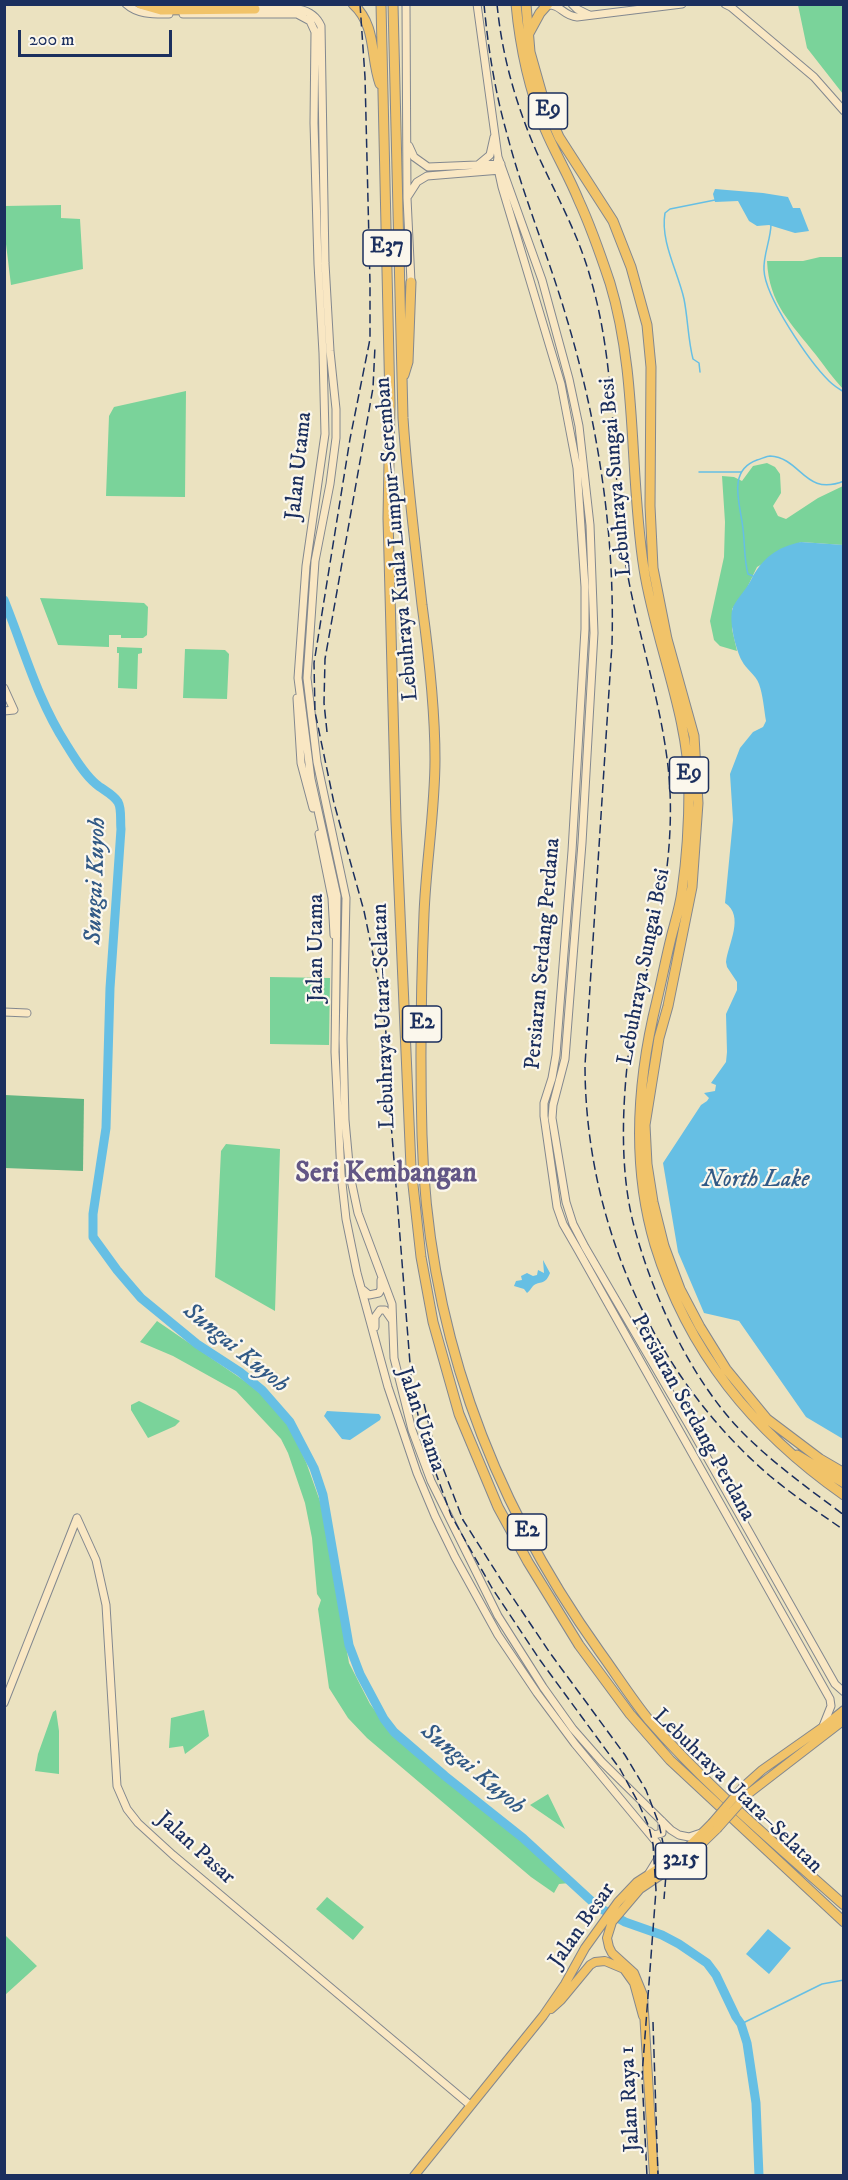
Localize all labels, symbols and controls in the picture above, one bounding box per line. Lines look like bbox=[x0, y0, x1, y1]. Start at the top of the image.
scale bar bbox=[21, 18, 176, 56]
text: 200 m bbox=[29, 29, 75, 51]
road number: E9 bbox=[528, 93, 568, 129]
road number: E37 bbox=[363, 230, 411, 266]
street label: Lebuhraya Kuala Lumpur–Seremban bbox=[371, 376, 425, 702]
street label: Lebuhraya Sungai Besi bbox=[595, 376, 639, 578]
street label: Jalan Utama bbox=[281, 411, 319, 521]
road number: E9 bbox=[670, 757, 708, 793]
water label: Sungai Kuyoh bbox=[80, 817, 114, 945]
street label: Persiaran Serdang Perdana bbox=[521, 837, 567, 1071]
street label: Lebuhraya Sungai Besi bbox=[613, 867, 677, 1067]
street label: Jalan Utama bbox=[304, 894, 330, 1002]
street label: Lebuhraya Utara–Selatan bbox=[368, 903, 402, 1129]
road number: E2 bbox=[402, 1006, 442, 1042]
district label: Seri Kembangan bbox=[295, 1158, 477, 1192]
water label: North Lake bbox=[703, 1167, 809, 1195]
water label: Sungai Kuyoh bbox=[176, 1298, 294, 1400]
street label: Persiaran Serdang Perdana bbox=[624, 1310, 760, 1526]
street label: Jalan Utama bbox=[390, 1364, 450, 1476]
road number: E2 bbox=[508, 1514, 546, 1550]
street label: Lebuhraya Utara–Selatan bbox=[647, 1704, 827, 1880]
water label: Sungai Kuyoh bbox=[414, 1718, 530, 1822]
street label: Jalan Pasar bbox=[150, 1807, 240, 1891]
road number: 3215 bbox=[656, 1843, 706, 1879]
street label: Jalan Besar bbox=[544, 1878, 622, 1974]
street label: Jalan Raya 1 bbox=[615, 2045, 647, 2153]

